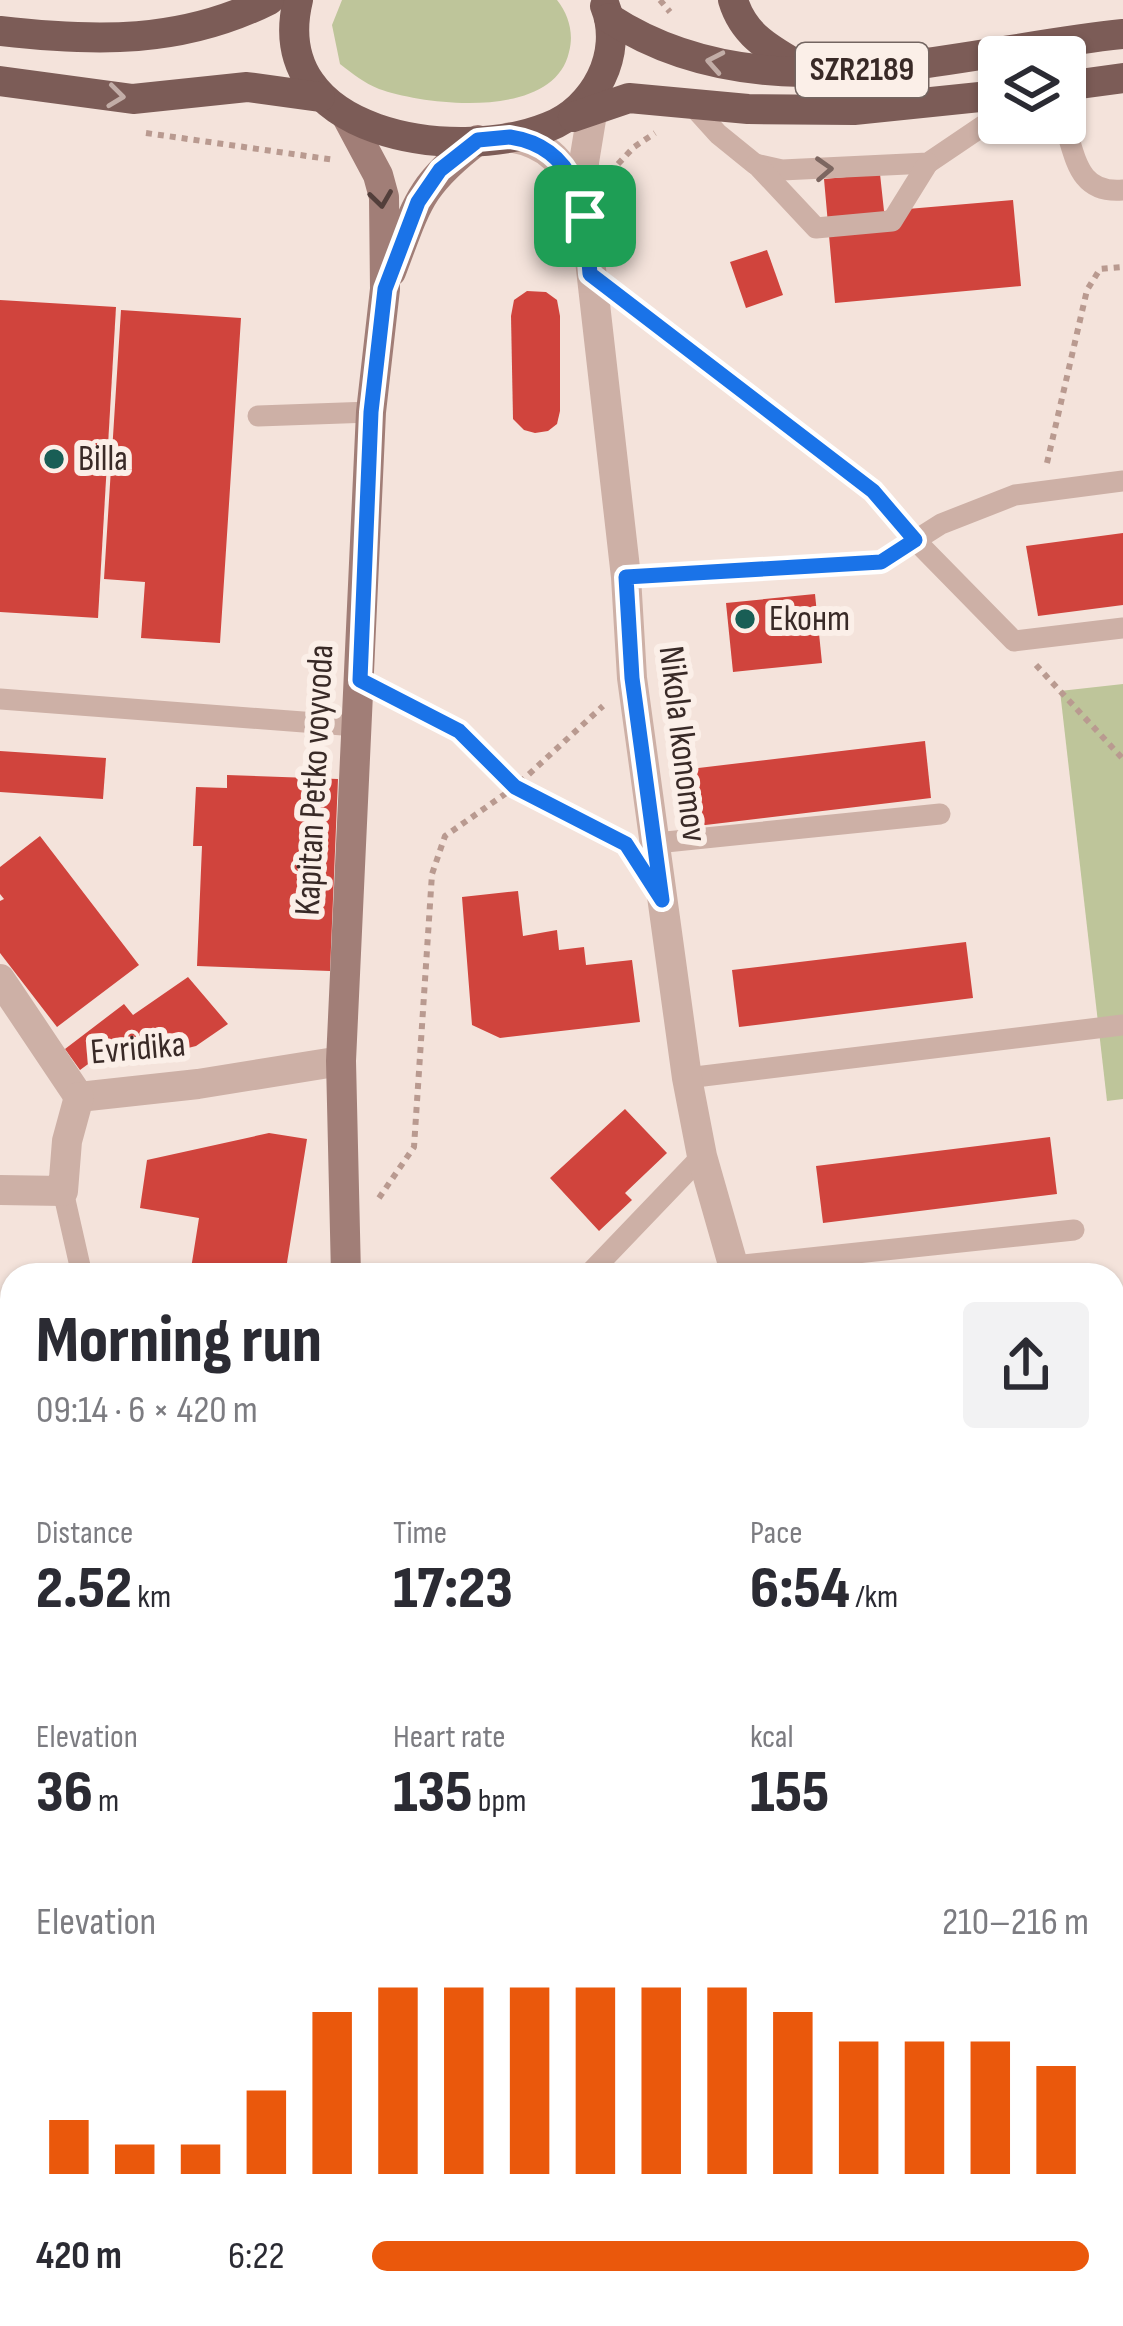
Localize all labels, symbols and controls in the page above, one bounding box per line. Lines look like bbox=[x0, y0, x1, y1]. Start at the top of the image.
map controls bbox=[978, 36, 1086, 144]
button: layers bbox=[978, 36, 1086, 144]
road number: SZR2189 bbox=[796, 43, 928, 97]
one-way arrow bbox=[706, 50, 726, 76]
one-way arrow bbox=[106, 83, 126, 109]
one-way arrow bbox=[816, 156, 834, 182]
pin bbox=[534, 165, 636, 267]
icon: arrive bbox=[552, 183, 618, 249]
one-way arrow bbox=[368, 189, 394, 208]
place label: Billa bbox=[78, 438, 128, 481]
marker: Billa bbox=[41, 446, 67, 472]
place label: Еконт bbox=[769, 598, 850, 641]
marker: Еконт bbox=[732, 606, 758, 632]
street label: Kapitan Petko voyvoda bbox=[286, 643, 344, 917]
street label: Nikola Ikonomov bbox=[649, 644, 715, 844]
street label: Evridika bbox=[89, 1023, 187, 1075]
text: Morning run bbox=[36, 1302, 322, 1381]
button: share bbox=[963, 1302, 1089, 1428]
text: 09:14 · 6 × 420 m bbox=[36, 1387, 258, 1434]
text: Distance bbox=[36, 1513, 133, 1553]
text: Time bbox=[393, 1513, 447, 1553]
text: Pace bbox=[750, 1513, 803, 1553]
text: 2.52 bbox=[36, 1553, 132, 1625]
text: 17:23 bbox=[393, 1553, 513, 1625]
text: 6:54 bbox=[750, 1553, 850, 1625]
text: km bbox=[132, 1577, 171, 1617]
text: /km bbox=[850, 1577, 898, 1617]
text: Elevation bbox=[36, 1717, 138, 1757]
text: Heart rate bbox=[393, 1717, 506, 1757]
text: kcal bbox=[750, 1717, 794, 1757]
text: 36 bbox=[36, 1757, 93, 1829]
text: 135 bbox=[393, 1757, 473, 1829]
text: 155 bbox=[750, 1757, 829, 1829]
text: m bbox=[93, 1781, 119, 1821]
text: bpm bbox=[473, 1781, 526, 1821]
text: Elevation bbox=[36, 1899, 156, 1946]
text: 210–216 m bbox=[942, 1899, 1089, 1946]
text: 420 m bbox=[36, 2233, 122, 2280]
text: 6:22 bbox=[228, 2233, 285, 2280]

